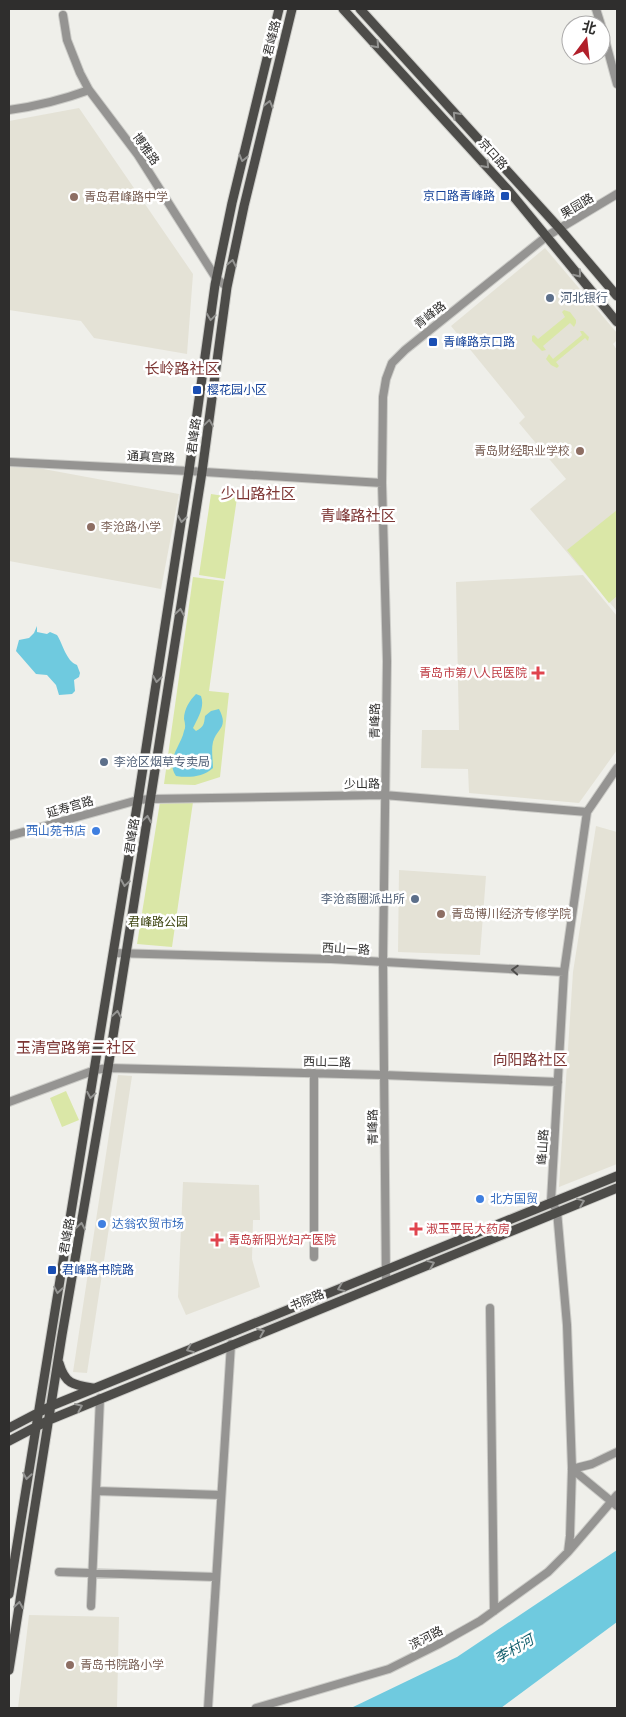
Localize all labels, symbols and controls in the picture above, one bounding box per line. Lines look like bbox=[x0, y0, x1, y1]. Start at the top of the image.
north arrow bbox=[561, 15, 611, 65]
street label: 君峰路 bbox=[261, 19, 285, 58]
text: 北 bbox=[580, 19, 598, 39]
one-way arrow bbox=[370, 39, 379, 48]
one-way arrow bbox=[263, 100, 274, 109]
one-way arrow bbox=[453, 112, 462, 121]
street label: 博雅路 bbox=[128, 130, 162, 169]
street label: 京口路 bbox=[474, 136, 510, 173]
one-way arrow bbox=[238, 154, 249, 163]
one-way arrow bbox=[480, 159, 489, 168]
place label: 京口路青峰路 bbox=[423, 189, 495, 205]
place label: 青岛君峰路中学 bbox=[84, 190, 168, 206]
marker: 京口路青峰路 bbox=[499, 190, 511, 202]
marker: 青岛君峰路中学 bbox=[68, 191, 80, 203]
street label: 果园路 bbox=[558, 191, 597, 223]
one-way arrow bbox=[226, 258, 237, 267]
one-way arrow bbox=[573, 268, 581, 277]
place label: 河北银行 bbox=[560, 291, 608, 307]
marker: 河北银行 bbox=[544, 292, 556, 304]
street label: 青峰路 bbox=[412, 298, 450, 333]
one-way arrow bbox=[206, 313, 216, 322]
place label: 青峰路京口路 bbox=[443, 335, 515, 351]
marker: 青峰路京口路 bbox=[427, 336, 439, 348]
district label: 长岭路社区 bbox=[144, 360, 220, 380]
place label: 樱花园小区 bbox=[207, 383, 267, 399]
marker: 樱花园小区 bbox=[191, 384, 203, 396]
street label: 君峰路 bbox=[185, 417, 205, 455]
one-way arrow bbox=[203, 419, 213, 428]
place label: 青岛财经职业学校 bbox=[474, 444, 570, 460]
marker: 青岛财经职业学校 bbox=[574, 445, 586, 457]
street label: 通真宫路 bbox=[127, 449, 175, 467]
district label: 少山路社区 bbox=[220, 486, 296, 505]
district label: 青峰路社区 bbox=[320, 507, 396, 527]
one-way arrow bbox=[177, 514, 187, 523]
place label: 李沧路小学 bbox=[101, 520, 161, 536]
marker: 李沧路小学 bbox=[85, 521, 97, 533]
one-way arrow bbox=[174, 608, 185, 616]
place label: 青岛市第八人民医院 bbox=[419, 666, 527, 682]
marker: 青岛市第八人民医院 bbox=[531, 666, 545, 680]
one-way arrow bbox=[152, 675, 162, 684]
street label: 青峰路 bbox=[368, 703, 384, 739]
place label: 李沧区烟草专卖局 bbox=[114, 755, 210, 771]
marker: 李沧区烟草专卖局 bbox=[98, 756, 110, 768]
street label: 少山路 bbox=[344, 777, 380, 793]
street label: 延寿宫路 bbox=[45, 794, 96, 822]
one-way arrow bbox=[142, 814, 152, 823]
street label: 君峰路 bbox=[122, 817, 144, 855]
place label: 西山苑书店 bbox=[26, 824, 86, 840]
marker: 西山苑书店 bbox=[90, 825, 102, 837]
one-way arrow bbox=[120, 879, 130, 887]
place label: 李沧商圈派出所 bbox=[321, 892, 405, 908]
marker: 李沧商圈派出所 bbox=[409, 893, 421, 905]
place label: 青岛博川经济专修学院 bbox=[451, 907, 571, 923]
marker: 青岛博川经济专修学院 bbox=[435, 908, 447, 920]
park label: 君峰路公园 bbox=[128, 915, 188, 931]
street label: 西山一路 bbox=[322, 941, 370, 959]
one-way arrow bbox=[511, 964, 519, 975]
one-way arrow bbox=[111, 1010, 122, 1018]
district label: 玉清宫路第二社区 bbox=[16, 1040, 136, 1059]
district label: 向阳路社区 bbox=[492, 1052, 568, 1071]
street label: 西山二路 bbox=[303, 1055, 351, 1071]
one-way arrow bbox=[86, 1091, 96, 1100]
street label: 青峰路 bbox=[366, 1109, 382, 1145]
street label: 峰山路 bbox=[535, 1129, 553, 1165]
place label: 北方国贸 bbox=[490, 1192, 538, 1208]
marker: 北方国贸 bbox=[474, 1193, 486, 1205]
one-way arrow bbox=[576, 1198, 585, 1208]
street label: 君峰路 bbox=[57, 1217, 79, 1255]
place label: 达翁农贸市场 bbox=[112, 1217, 184, 1233]
marker: 达翁农贸市场 bbox=[96, 1218, 108, 1230]
one-way arrow bbox=[76, 1222, 86, 1230]
place label: 淑玉平民大药房 bbox=[426, 1222, 510, 1238]
marker: 淑玉平民大药房 bbox=[410, 1223, 422, 1235]
marker: 青岛新阳光妇产医院 bbox=[210, 1233, 224, 1247]
place label: 青岛新阳光妇产医院 bbox=[228, 1233, 336, 1249]
one-way arrow bbox=[426, 1260, 435, 1270]
place label: 君峰路书院路 bbox=[62, 1263, 134, 1279]
marker: 君峰路书院路 bbox=[46, 1264, 58, 1276]
one-way arrow bbox=[337, 1282, 346, 1292]
one-way arrow bbox=[53, 1286, 63, 1294]
street label: 书院路 bbox=[288, 1287, 327, 1315]
one-way arrow bbox=[257, 1328, 265, 1338]
one-way arrow bbox=[186, 1343, 195, 1353]
one-way arrow bbox=[74, 1403, 83, 1413]
one-way arrow bbox=[23, 1472, 33, 1481]
one-way arrow bbox=[14, 1600, 24, 1609]
street label: 滨河路 bbox=[407, 1624, 446, 1654]
water label: 李村河 bbox=[492, 1631, 540, 1668]
place label: 青岛书院路小学 bbox=[80, 1658, 164, 1674]
marker: 青岛书院路小学 bbox=[64, 1659, 76, 1671]

